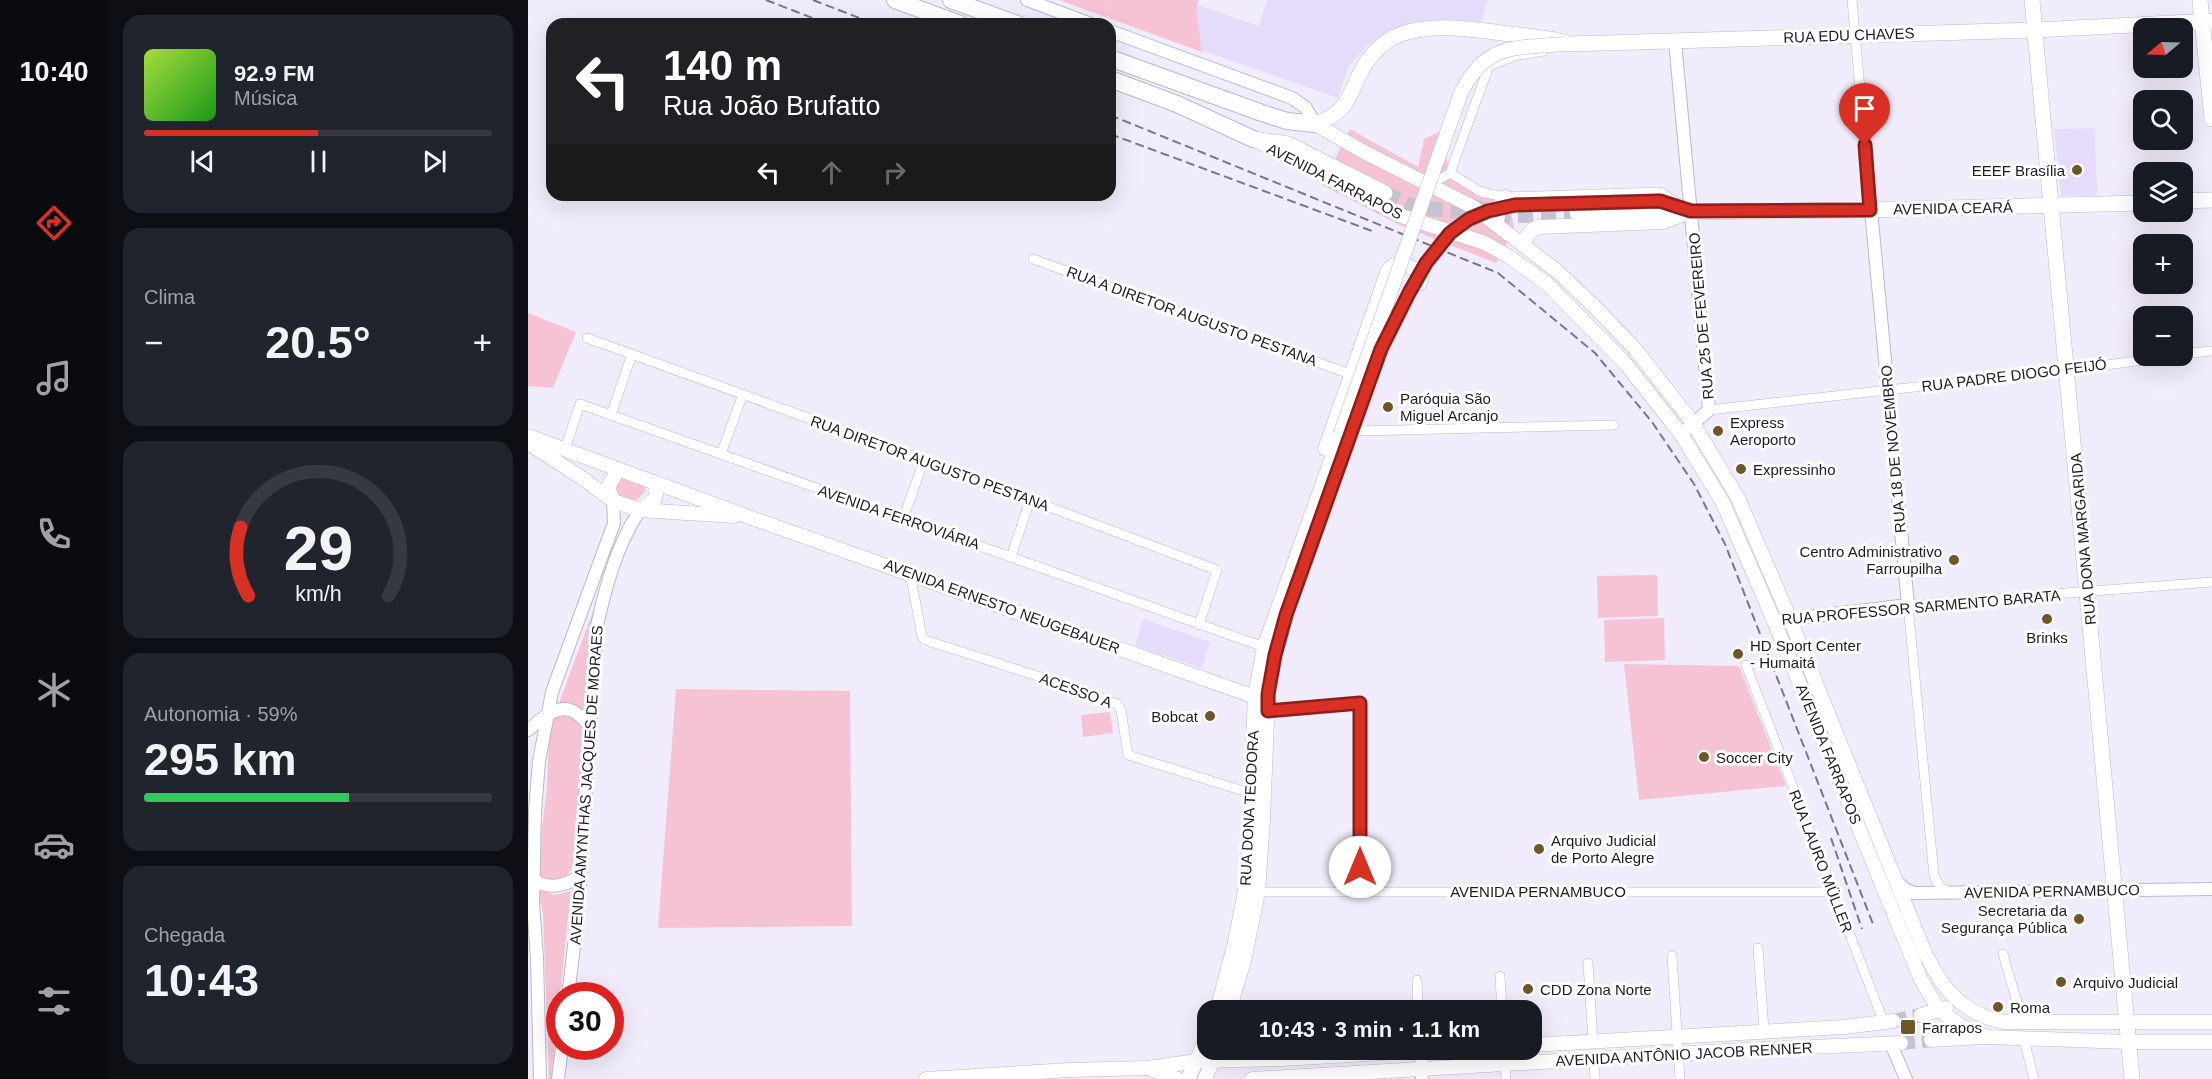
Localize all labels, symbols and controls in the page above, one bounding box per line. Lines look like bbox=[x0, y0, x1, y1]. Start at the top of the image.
north arrow bbox=[2133, 18, 2193, 78]
map controls bbox=[2133, 18, 2193, 366]
street label: RUA EDU CHAVES bbox=[1783, 24, 1915, 46]
icon: left bbox=[564, 42, 642, 120]
text: 140 m bbox=[663, 42, 782, 89]
text: 10:40 bbox=[19, 57, 89, 87]
text: 92.9 FM bbox=[234, 61, 315, 86]
pin bbox=[1839, 83, 1890, 145]
text: Música bbox=[234, 87, 297, 109]
button: search bbox=[2133, 90, 2193, 150]
text: Rua João Brufatto bbox=[663, 91, 881, 121]
icon: arrive bbox=[1848, 92, 1881, 125]
street label: AVENIDA FARRAPOS bbox=[1264, 139, 1406, 223]
icon: previous bbox=[186, 145, 219, 178]
icon: pause bbox=[302, 145, 335, 178]
icon: next bbox=[418, 145, 451, 178]
icon: left bbox=[752, 156, 785, 189]
icon: ahead bbox=[815, 156, 848, 189]
icon: right bbox=[878, 156, 911, 189]
place label: EEEF Brasília bbox=[1972, 162, 2066, 179]
button: layers bbox=[2133, 162, 2193, 222]
marker: EEEF Brasília bbox=[2070, 163, 2084, 177]
street label: AVENIDA CEARÁ bbox=[1893, 198, 2013, 218]
icon: directions bbox=[33, 202, 75, 244]
street label: RUA 25 DE FEVEREIRO bbox=[1685, 232, 1717, 400]
button: + bbox=[2133, 234, 2193, 294]
street label: RUA A DIRETOR AUGUSTO PESTANA bbox=[1065, 263, 1319, 369]
text: Clima bbox=[144, 286, 195, 308]
button: − bbox=[2133, 306, 2193, 366]
text: 20.5° bbox=[265, 317, 371, 368]
text: − bbox=[144, 324, 163, 361]
text: + bbox=[473, 324, 492, 361]
street label: RUA PADRE DIOGO FEIJÓ bbox=[1920, 355, 2108, 395]
icon: music bbox=[33, 357, 75, 399]
street label: RUA 18 DE NOVEMBRO bbox=[1877, 364, 1909, 534]
place label: Paróquia São Miguel Arcanjo bbox=[1400, 390, 1498, 424]
marker: Paróquia São Miguel Arcanjo bbox=[1381, 400, 1395, 414]
street label: RUA DIRETOR AUGUSTO PESTANA bbox=[808, 412, 1052, 514]
place label: Express Aeroporto bbox=[1730, 414, 1796, 448]
marker: Express Aeroporto bbox=[1711, 424, 1725, 438]
street label: RUA DONA MARGARIDA bbox=[2067, 452, 2099, 626]
place label: Expressinho bbox=[1753, 461, 1836, 478]
marker: Expressinho bbox=[1734, 462, 1748, 476]
street label: AVENIDA FERROVIÁRIA bbox=[816, 481, 982, 553]
icon: phone bbox=[33, 513, 75, 555]
text: 29 bbox=[283, 515, 353, 584]
place label: Centro Administrativo Farroupilha bbox=[1799, 543, 1943, 577]
marker: Centro Administrativo Farroupilha bbox=[1947, 553, 1961, 567]
street label: AVENIDA ERNESTO NEUGEBAUER bbox=[882, 555, 1122, 657]
text: km/h bbox=[295, 583, 341, 607]
street label: RUA PROFESSOR SARMENTO BARATA bbox=[1781, 586, 2061, 628]
marker: Brinks bbox=[2040, 612, 2054, 626]
street label: AVENIDA AMYNTHAS JACQUES DE MORAES bbox=[566, 625, 606, 945]
place label: Brinks bbox=[2026, 629, 2068, 646]
place label: HD Sport Center - Humaitá bbox=[1750, 637, 1861, 671]
marker: HD Sport Center - Humaitá bbox=[1731, 647, 1745, 661]
icon: climate bbox=[33, 669, 75, 711]
street label: ACESSO A bbox=[1037, 669, 1115, 711]
street label: AVENIDA FARRAPOS bbox=[1793, 681, 1865, 827]
text: Autonomia · 59% bbox=[144, 703, 297, 725]
place label: Bobcat bbox=[1151, 708, 1199, 725]
marker: Bobcat bbox=[1203, 709, 1217, 723]
street label: RUA DONA TEODORA bbox=[1236, 730, 1262, 886]
text: 295 km bbox=[144, 734, 297, 785]
place label: Soccer City bbox=[1716, 749, 1793, 766]
marker: Soccer City bbox=[1697, 750, 1711, 764]
street label: RUA LAURO MÜLLER bbox=[1786, 787, 1856, 935]
icon: car bbox=[33, 824, 75, 866]
place label: Arquivo Judicial de Porto Alegre bbox=[1551, 832, 1656, 866]
position arrow bbox=[1328, 835, 1392, 899]
marker: Arquivo Judicial de Porto Alegre bbox=[1532, 842, 1546, 856]
street label: AVENIDA PERNAMBUCO bbox=[1964, 881, 2140, 901]
street label: AVENIDA PERNAMBUCO bbox=[1450, 883, 1626, 900]
place label: Secretaria da Segurança Pública bbox=[1941, 902, 2068, 936]
marker: Secretaria da Segurança Pública bbox=[2072, 912, 2086, 926]
text: Chegada bbox=[144, 924, 225, 946]
text: 10:43 bbox=[144, 955, 259, 1006]
place label: Arquivo Judicial bbox=[2073, 974, 2178, 991]
marker: Arquivo Judicial bbox=[2054, 975, 2068, 989]
icon: filters bbox=[33, 980, 75, 1022]
place label: CDD Zona Norte bbox=[1540, 981, 1652, 998]
speed limit sign: 30 bbox=[546, 982, 624, 1060]
marker: CDD Zona Norte bbox=[1521, 982, 1535, 996]
place label: Roma bbox=[2010, 999, 2051, 1016]
marker: Roma bbox=[1991, 1000, 2005, 1014]
text: 10:43 · 3 min · 1.1 km bbox=[1259, 1017, 1480, 1042]
marker: Farrapos bbox=[1899, 1018, 1917, 1036]
place label: Farrapos bbox=[1922, 1019, 1982, 1036]
street label: AVENIDA ANTÔNIO JACOB RENNER bbox=[1555, 1039, 1813, 1069]

